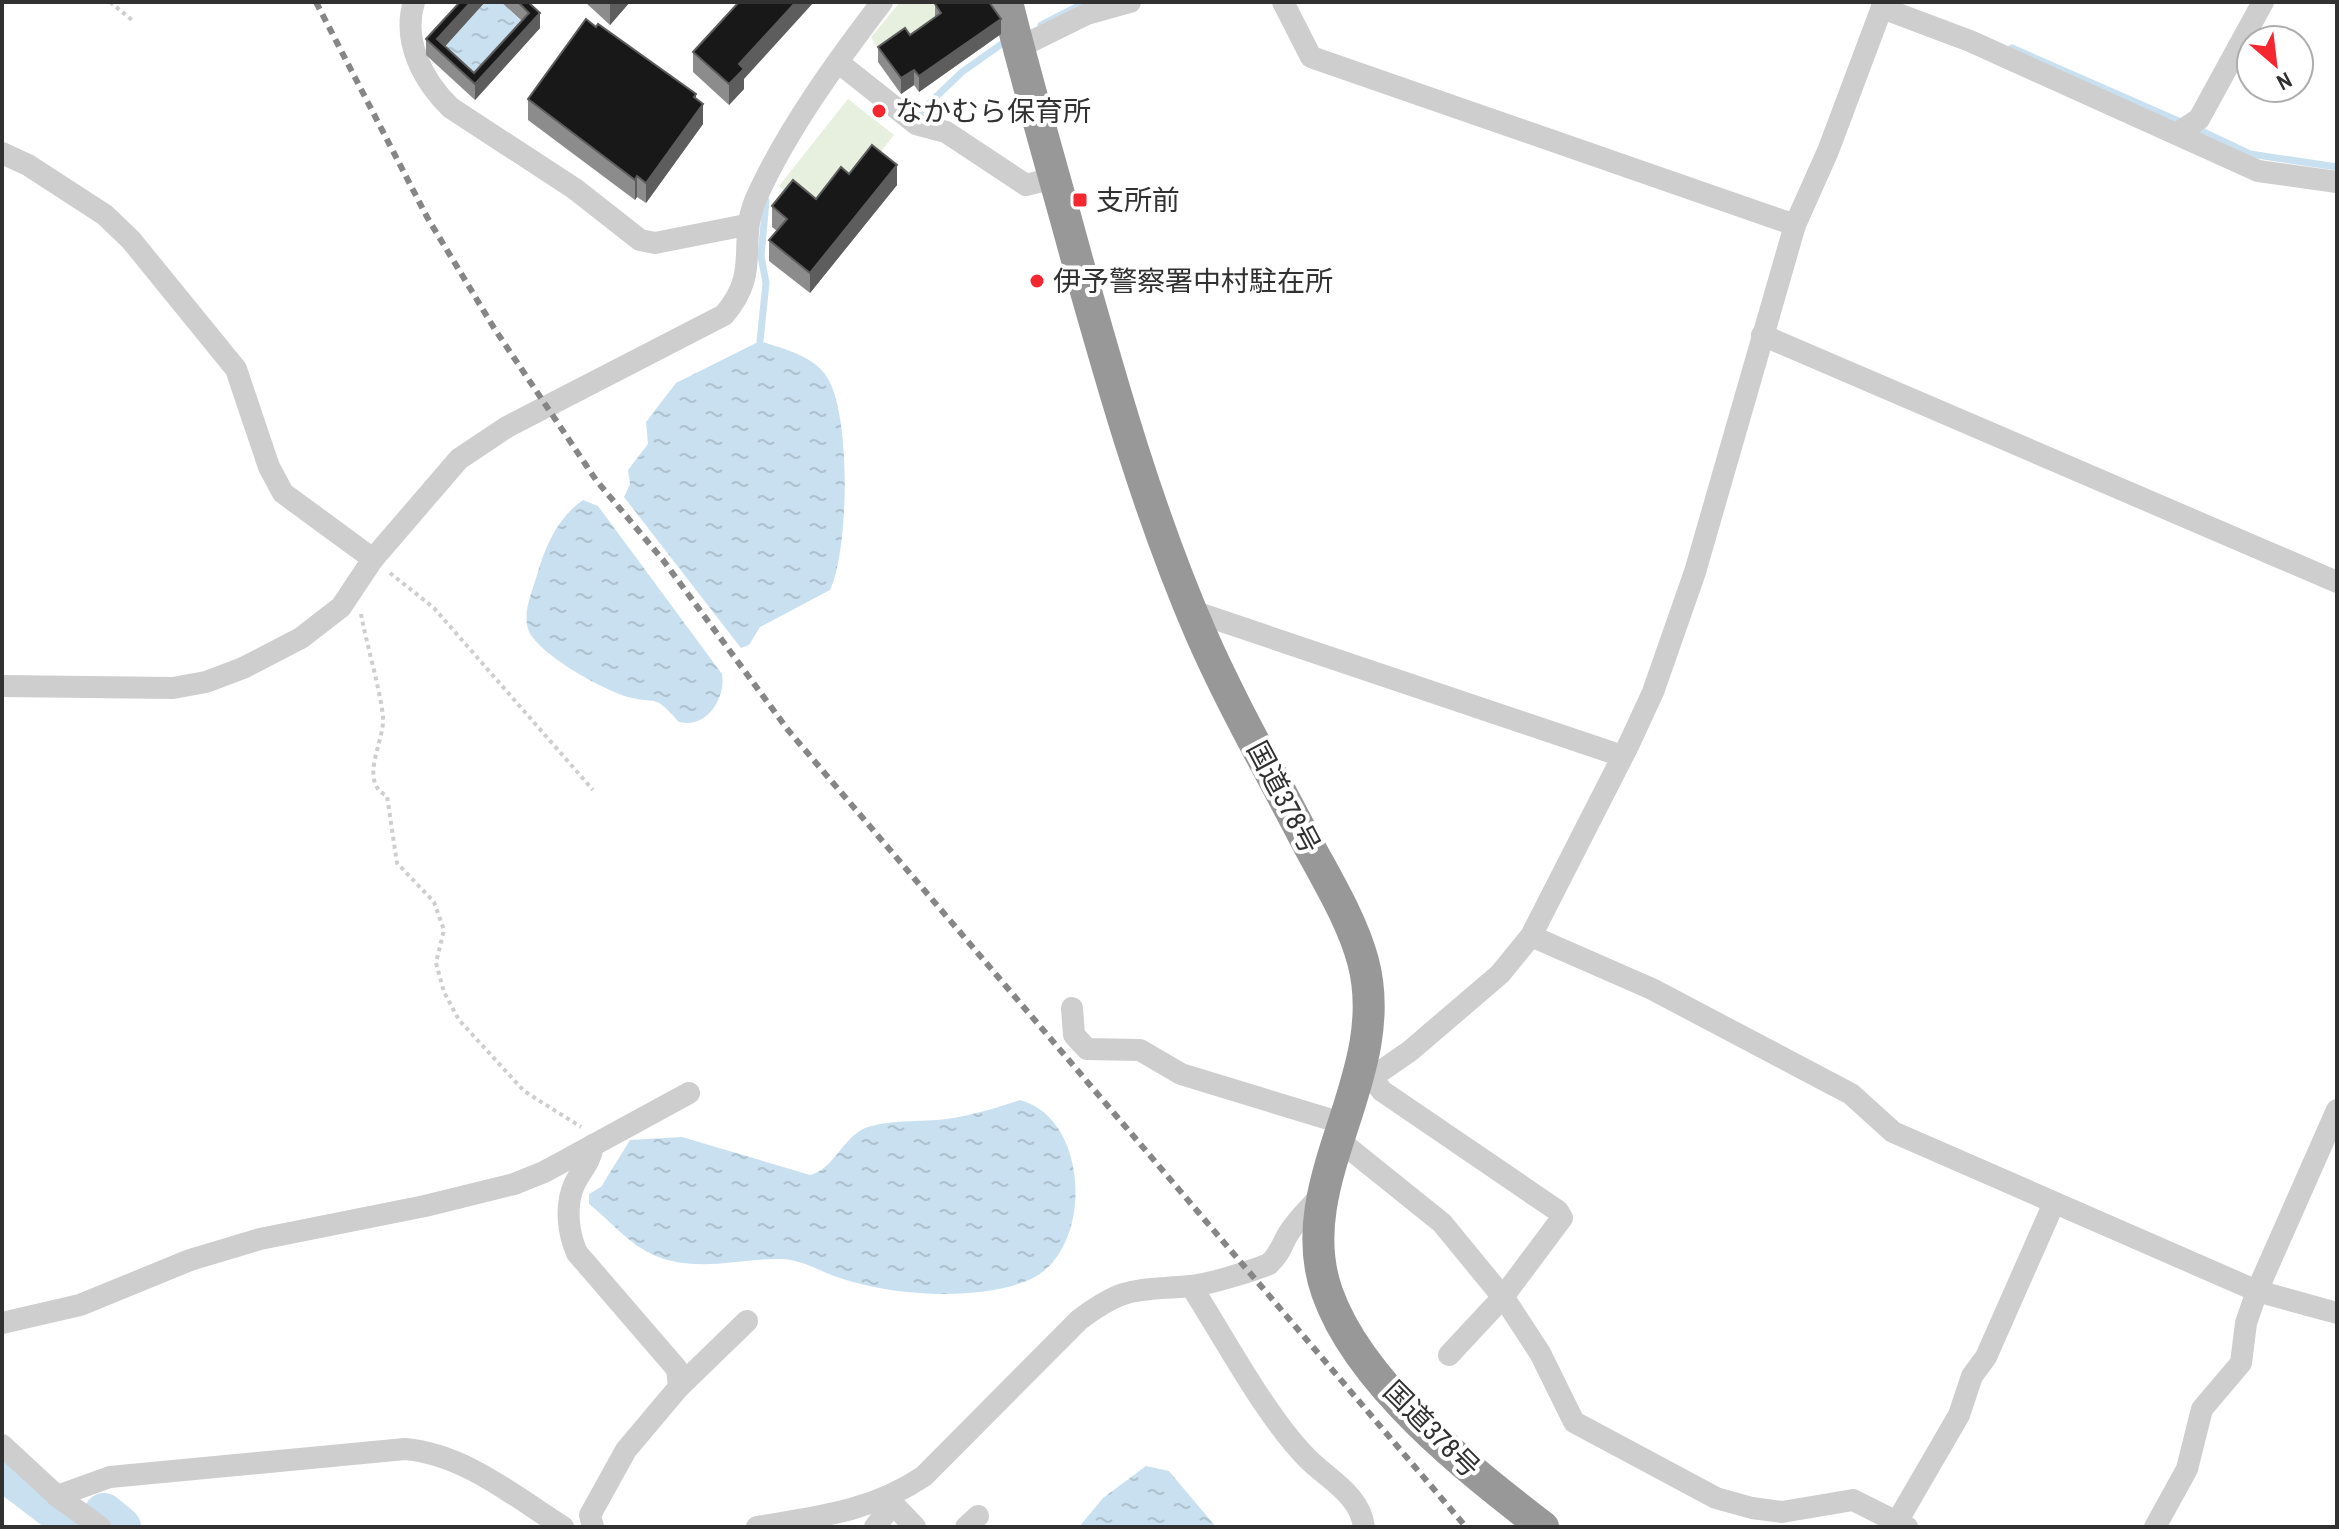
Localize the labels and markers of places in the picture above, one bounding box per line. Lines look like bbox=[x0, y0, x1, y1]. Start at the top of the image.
place label: なかむら保育所 bbox=[895, 92, 1091, 130]
marker: なかむら保育所 bbox=[870, 102, 888, 120]
place label: 支所前 bbox=[1096, 181, 1180, 219]
marker: 支所前 bbox=[1071, 191, 1089, 209]
place label: 伊予警察署中村駐在所 bbox=[1053, 262, 1333, 300]
marker: 伊予警察署中村駐在所 bbox=[1028, 272, 1046, 290]

